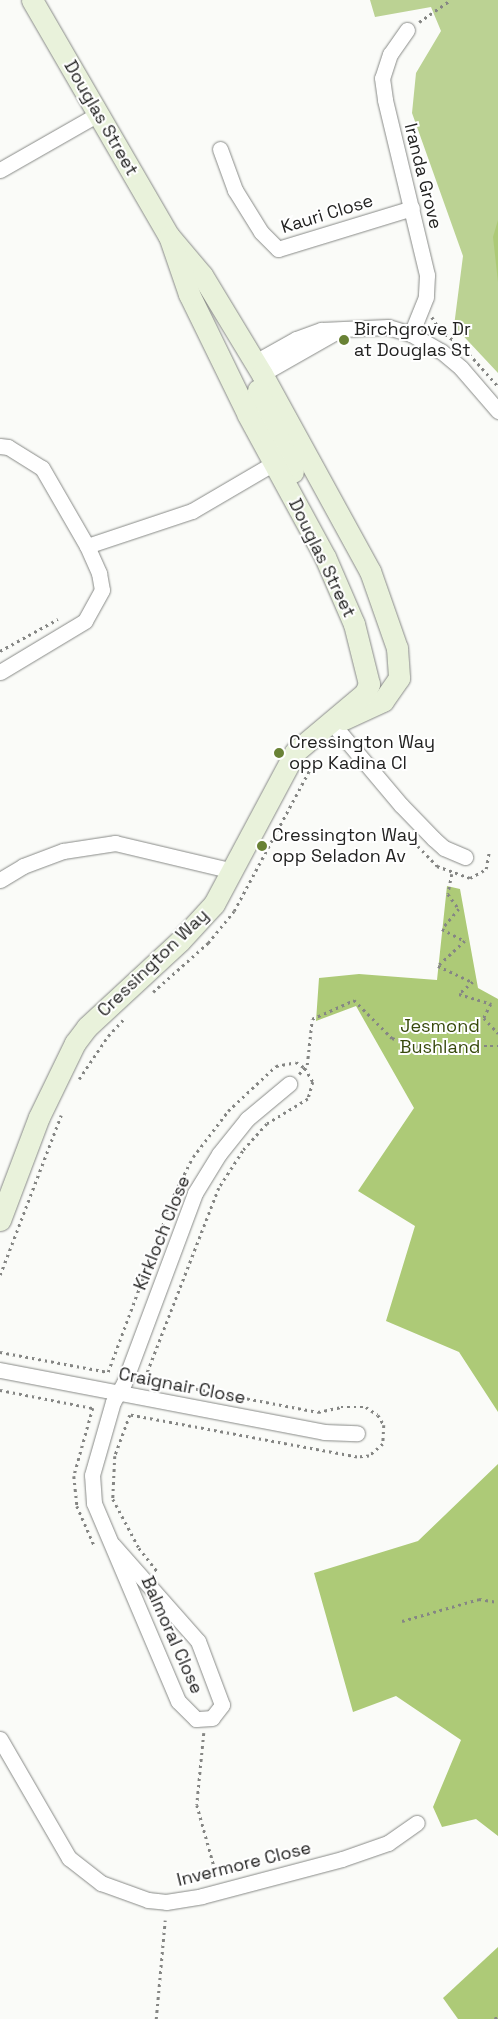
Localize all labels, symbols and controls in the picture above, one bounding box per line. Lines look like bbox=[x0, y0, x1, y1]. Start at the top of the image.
street label: Douglas Street bbox=[59, 57, 143, 179]
street label: Iranda Grove bbox=[399, 121, 447, 231]
street label: Kauri Close bbox=[278, 190, 376, 238]
place label: Birchgrove Dr at Douglas St bbox=[354, 319, 471, 362]
marker: Birchgrove Dr at Douglas St bbox=[338, 334, 350, 346]
street label: Douglas Street bbox=[284, 495, 360, 621]
place label: Cressington Way opp Kadina Cl bbox=[289, 732, 435, 774]
marker: Cressington Way opp Kadina Cl bbox=[273, 747, 285, 759]
place label: Cressington Way opp Seladon Av bbox=[272, 825, 418, 868]
marker: Cressington Way opp Seladon Av bbox=[256, 840, 268, 852]
street label: Cressington Way bbox=[93, 904, 213, 1022]
park label: Jesmond Bushland bbox=[400, 1016, 480, 1058]
street label: Kirkloch Close bbox=[129, 1173, 195, 1293]
street label: Craignair Close bbox=[117, 1363, 247, 1409]
street label: Balmoral Close bbox=[136, 1573, 208, 1697]
street label: Invermore Close bbox=[175, 1837, 313, 1891]

